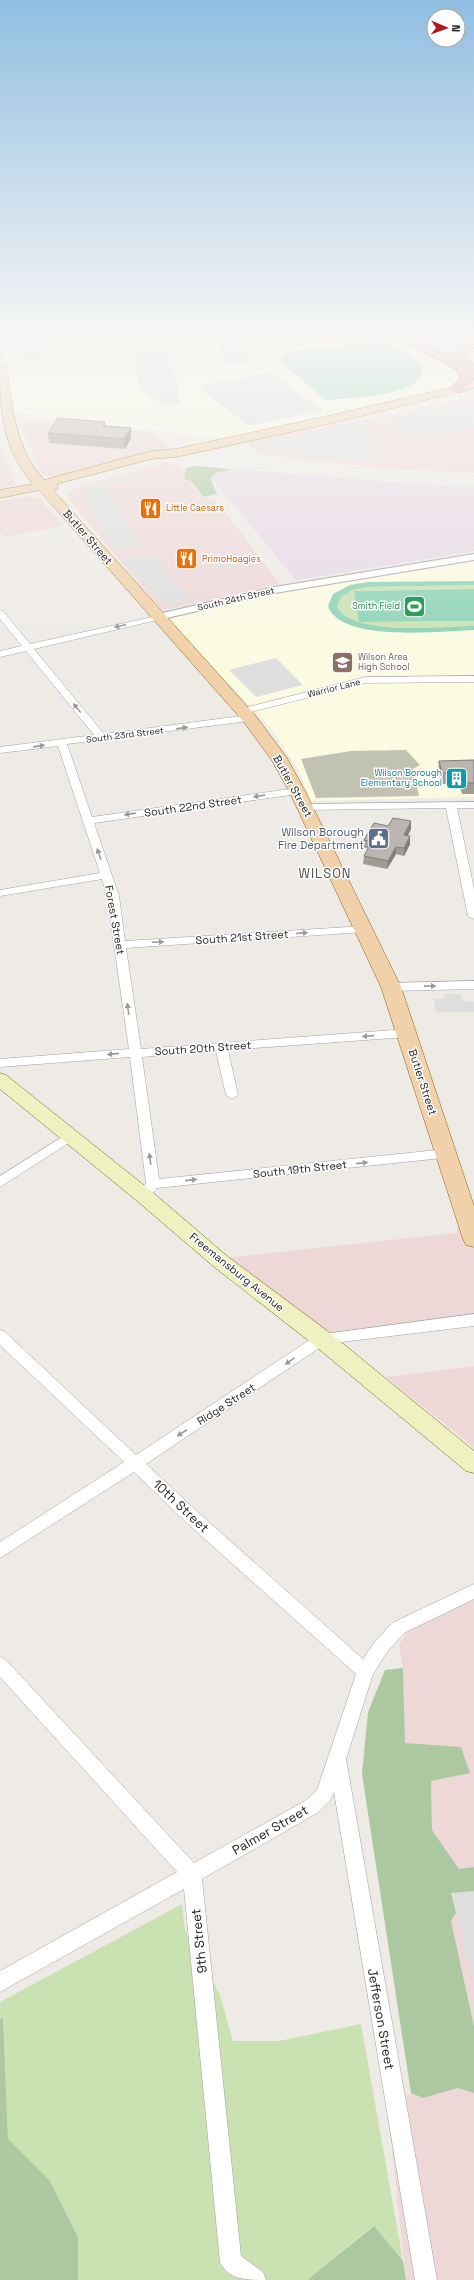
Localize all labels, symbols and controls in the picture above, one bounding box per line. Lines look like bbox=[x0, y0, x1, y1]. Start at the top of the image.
north arrow bbox=[426, 8, 466, 48]
text: N bbox=[449, 24, 463, 32]
restaurant icon: Little Caesars bbox=[137, 495, 163, 521]
place label: Little Caesars bbox=[166, 502, 224, 514]
street label: Butler Street bbox=[60, 506, 116, 568]
restaurant icon: PrimoHoagies bbox=[174, 546, 200, 572]
place label: PrimoHoagies bbox=[202, 553, 261, 565]
street label: South 24th Street bbox=[196, 584, 276, 614]
sports icon: Smith Field bbox=[402, 593, 428, 619]
place label: Smith Field bbox=[352, 600, 400, 612]
one-way arrow bbox=[114, 623, 126, 629]
school or university icon: Wilson Area High School bbox=[329, 649, 355, 675]
place label: Wilson Area High School bbox=[358, 651, 409, 673]
street label: Warrior Lane bbox=[306, 676, 362, 700]
one-way arrow bbox=[72, 703, 81, 713]
street label: South 23rd Street bbox=[85, 724, 165, 746]
one-way arrow bbox=[175, 724, 188, 731]
one-way arrow bbox=[33, 743, 45, 749]
street label: Butler Street bbox=[270, 752, 316, 820]
building icon: Wilson Borough Elementary School bbox=[444, 765, 470, 791]
place label: Wilson Borough Elementary School bbox=[361, 767, 442, 789]
street label: South 22nd Street bbox=[143, 792, 243, 820]
one-way arrow bbox=[253, 793, 265, 799]
one-way arrow bbox=[124, 811, 136, 817]
place label: Wilson Borough Fire Department bbox=[278, 825, 364, 852]
public building icon: Wilson Borough Fire Department bbox=[366, 825, 392, 851]
one-way arrow bbox=[96, 848, 102, 860]
district label: WILSON bbox=[299, 865, 351, 882]
street label: Forest Street bbox=[102, 884, 128, 956]
street label: South 21st Street bbox=[195, 927, 289, 947]
one-way arrow bbox=[296, 930, 308, 937]
one-way arrow bbox=[152, 939, 164, 946]
one-way arrow bbox=[424, 983, 437, 989]
one-way arrow bbox=[125, 1003, 131, 1015]
one-way arrow bbox=[362, 1032, 374, 1039]
street label: South 20th Street bbox=[154, 1038, 252, 1058]
street label: Butler Street bbox=[406, 1047, 440, 1117]
one-way arrow bbox=[107, 1051, 119, 1057]
one-way arrow bbox=[147, 1153, 153, 1165]
street label: South 19th Street bbox=[252, 1157, 348, 1181]
one-way arrow bbox=[356, 1159, 368, 1166]
one-way arrow bbox=[185, 1177, 197, 1183]
street label: Freemansburg Avenue bbox=[187, 1230, 287, 1314]
one-way arrow bbox=[285, 1357, 296, 1365]
street label: Ridge Street bbox=[194, 1380, 258, 1428]
one-way arrow bbox=[177, 1429, 187, 1437]
street label: 10th Street bbox=[149, 1476, 213, 1536]
street label: Palmer Street bbox=[229, 1801, 311, 1859]
street label: 9th Street bbox=[187, 1908, 211, 1974]
street label: Jefferson Street bbox=[364, 1967, 398, 2071]

